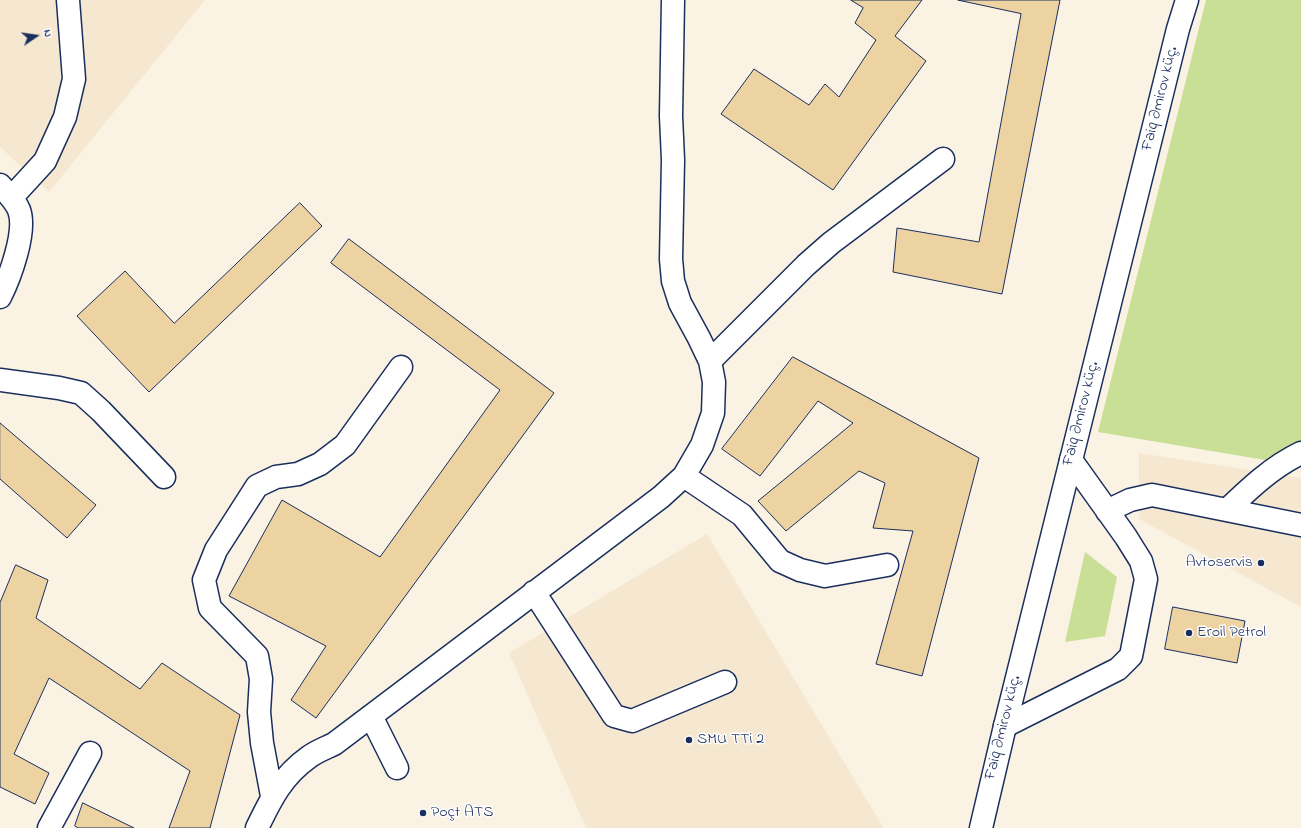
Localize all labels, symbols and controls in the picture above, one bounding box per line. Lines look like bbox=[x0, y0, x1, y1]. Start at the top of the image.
north arrow bbox=[16, 16, 56, 56]
text: N bbox=[39, 28, 56, 39]
street label: Faiq Əmirov küç. bbox=[1139, 45, 1183, 153]
street label: Faiq Əmirov küç. bbox=[1060, 360, 1104, 468]
place label: Avtoservis bbox=[1186, 553, 1253, 573]
marker: Avtoservis bbox=[1256, 558, 1266, 568]
place label: Eroil Petrol bbox=[1197, 623, 1266, 643]
marker: Eroil Petrol bbox=[1184, 628, 1194, 638]
street label: Faiq Əmirov küç. bbox=[982, 674, 1026, 782]
place label: SMU TTi 2 bbox=[697, 730, 764, 750]
marker: SMU TTi 2 bbox=[684, 735, 694, 745]
place label: Poçt ATS bbox=[431, 803, 493, 823]
marker: Poçt ATS bbox=[418, 808, 428, 818]

